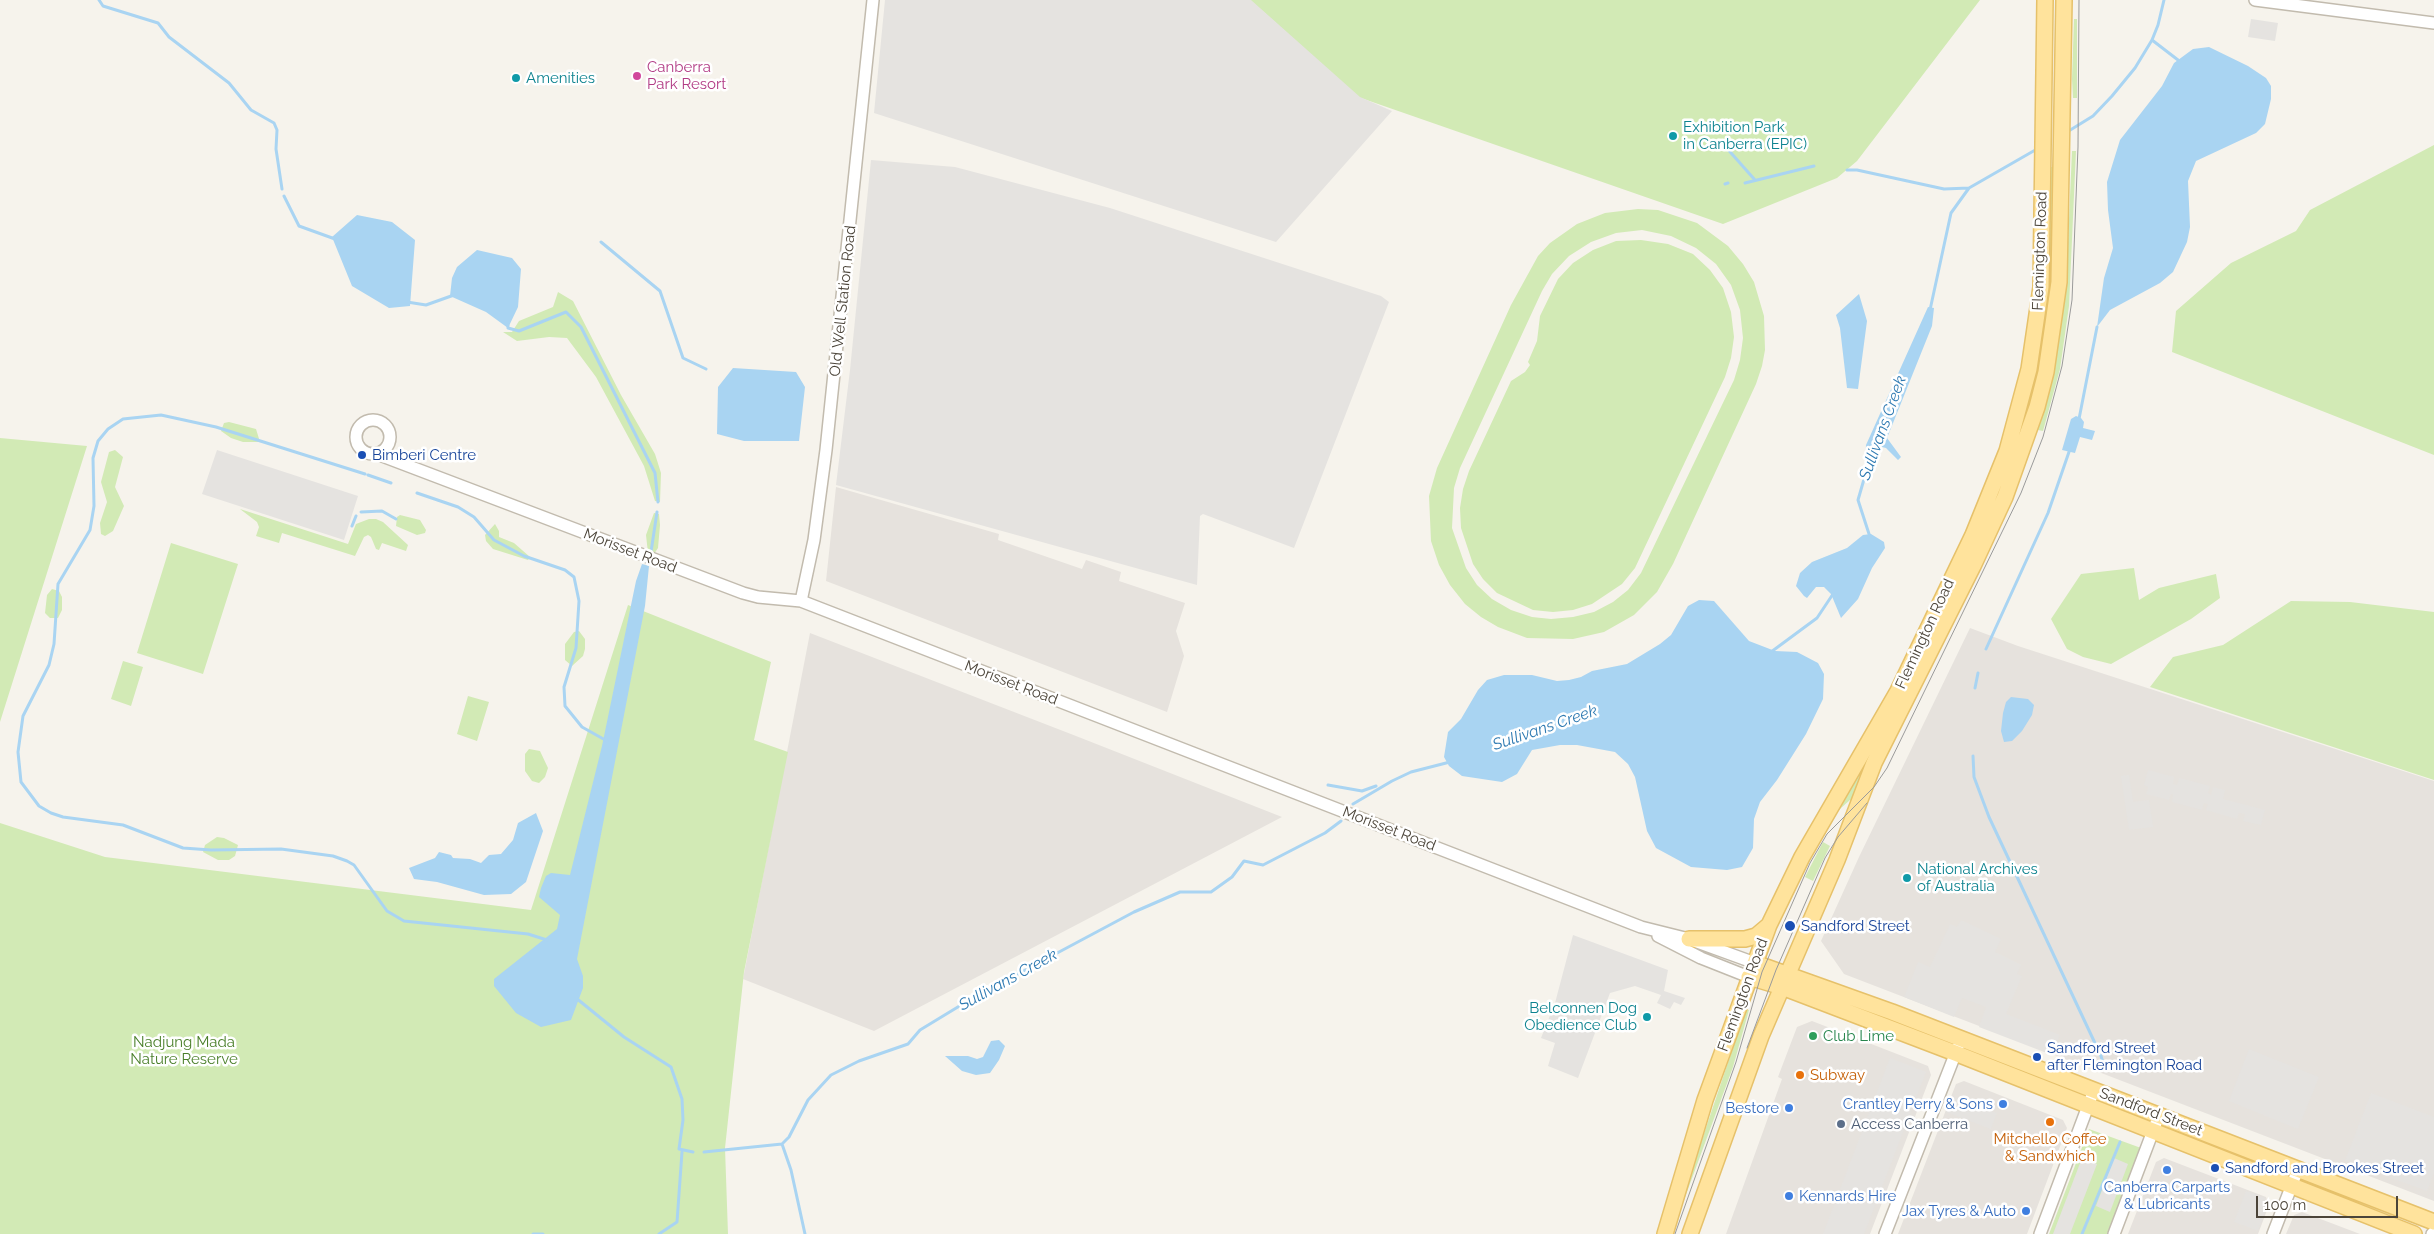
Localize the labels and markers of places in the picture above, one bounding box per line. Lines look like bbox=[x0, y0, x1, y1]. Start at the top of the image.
place label: Canberra Park Resort bbox=[647, 58, 726, 93]
place label: Amenities bbox=[526, 69, 595, 87]
marker: Canberra Park Resort bbox=[631, 70, 643, 82]
marker: Amenities bbox=[510, 72, 522, 84]
place label: Exhibition Park in Canberra (EPIC) bbox=[1683, 118, 1807, 153]
marker: Exhibition Park in Canberra (EPIC) bbox=[1667, 130, 1679, 142]
place label: Bimberi Centre bbox=[372, 446, 476, 464]
marker: Bimberi Centre bbox=[356, 449, 368, 461]
place label: National Archives of Australia bbox=[1917, 860, 2038, 895]
marker: National Archives of Australia bbox=[1901, 872, 1913, 884]
place label: Sandford Street bbox=[1801, 917, 1910, 935]
marker: Sandford Street bbox=[1783, 919, 1797, 933]
place label: Belconnen Dog Obedience Club bbox=[1524, 999, 1637, 1034]
marker: Belconnen Dog Obedience Club bbox=[1641, 1011, 1653, 1023]
place label: Club Lime bbox=[1823, 1027, 1894, 1045]
marker: Club Lime bbox=[1807, 1030, 1819, 1042]
place label: Sandford Street after Flemington Road bbox=[2047, 1039, 2202, 1074]
marker: Sandford Street after Flemington Road bbox=[2031, 1051, 2043, 1063]
place label: Subway bbox=[1810, 1066, 1865, 1084]
marker: Subway bbox=[1794, 1069, 1806, 1081]
place label: Crantley Perry & Sons bbox=[1843, 1095, 1993, 1113]
marker: Crantley Perry & Sons bbox=[1997, 1098, 2009, 1110]
place label: Bestore bbox=[1725, 1099, 1779, 1117]
marker: Bestore bbox=[1783, 1102, 1795, 1114]
place label: Access Canberra bbox=[1851, 1115, 1968, 1133]
marker: Mitchello Coffee & Sandwhich bbox=[2044, 1116, 2056, 1128]
marker: Access Canberra bbox=[1835, 1118, 1847, 1130]
place label: Mitchello Coffee & Sandwhich bbox=[1993, 1130, 2107, 1165]
place label: Sandford and Brookes Street bbox=[2225, 1159, 2424, 1177]
marker: Sandford and Brookes Street bbox=[2209, 1162, 2221, 1174]
marker: Canberra Carparts & Lubricants bbox=[2161, 1164, 2173, 1176]
place label: Canberra Carparts & Lubricants bbox=[2104, 1178, 2230, 1213]
place label: Kennards Hire bbox=[1799, 1187, 1896, 1205]
marker: Kennards Hire bbox=[1783, 1190, 1795, 1202]
place label: Jax Tyres & Auto bbox=[1902, 1202, 2016, 1220]
marker: Jax Tyres & Auto bbox=[2020, 1205, 2032, 1217]

